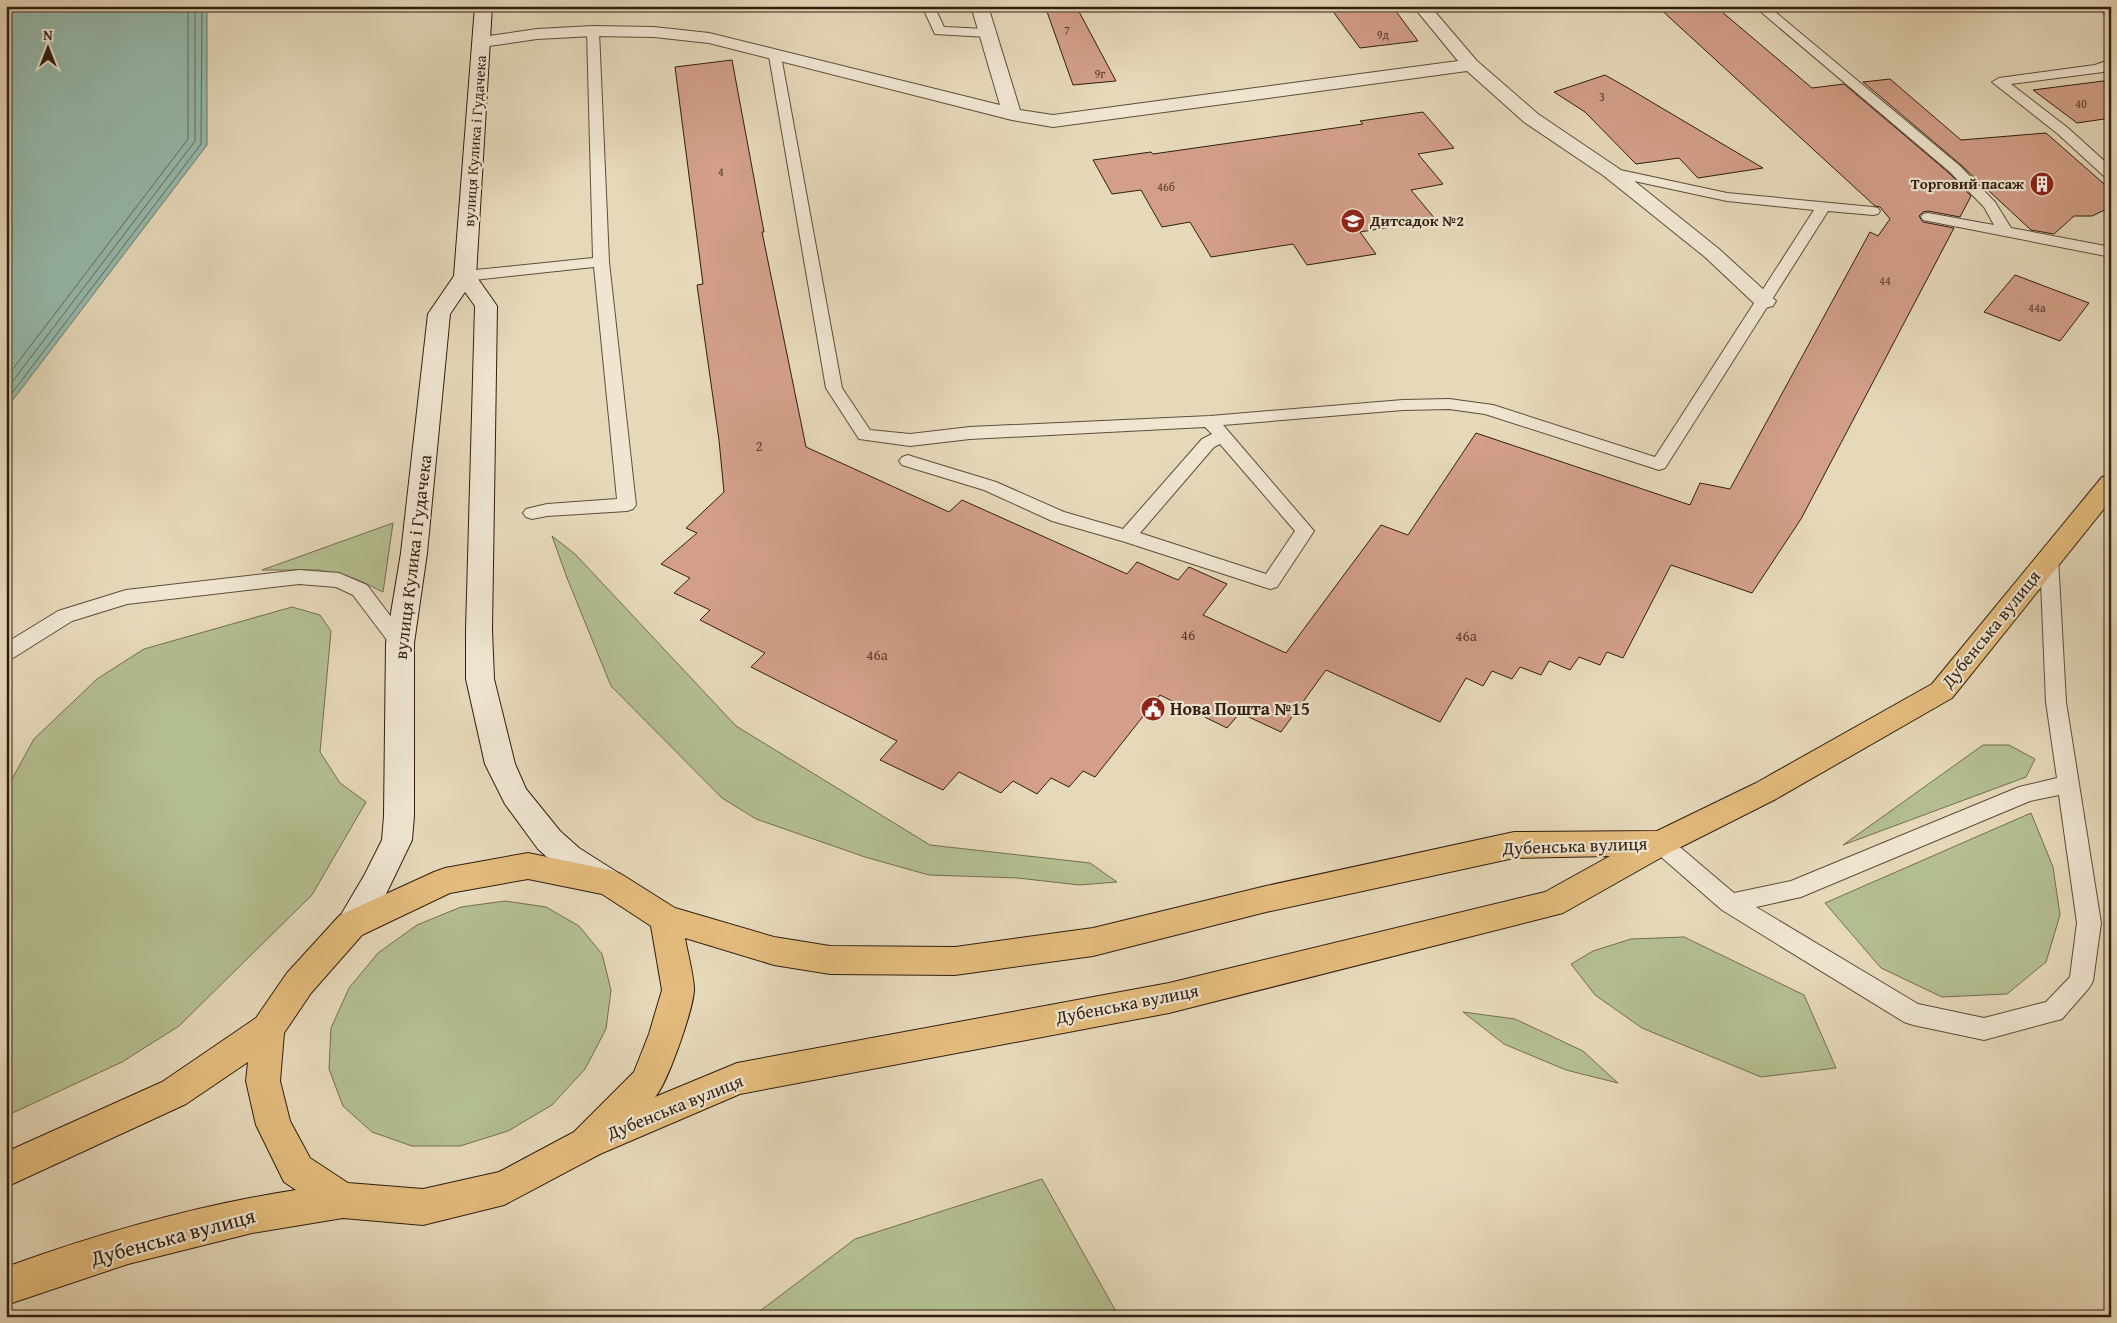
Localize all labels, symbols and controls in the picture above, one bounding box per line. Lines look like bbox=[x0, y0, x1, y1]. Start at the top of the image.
north arrow bbox=[22, 22, 72, 72]
house number: 7 bbox=[1064, 22, 1070, 39]
text: N bbox=[43, 25, 53, 45]
house number: 9д bbox=[1377, 26, 1390, 43]
street label: вулиця Кулика і Гудачека bbox=[458, 54, 491, 227]
house number: 9г bbox=[1095, 65, 1105, 82]
house number: 3 bbox=[1599, 88, 1605, 105]
house number: 40 bbox=[2075, 95, 2087, 112]
house number: 4 bbox=[718, 163, 724, 180]
building icon: Торговий пасаж bbox=[2029, 171, 2055, 197]
place label: Торговий пасаж bbox=[1911, 173, 2024, 194]
house number: 46б bbox=[1157, 178, 1175, 195]
school or university icon: Дитсадок №2 bbox=[1340, 208, 1366, 234]
place label: Дитсадок №2 bbox=[1369, 210, 1464, 231]
house number: 44 bbox=[1879, 272, 1891, 289]
house number: 44а bbox=[2028, 299, 2046, 316]
house number: 2 bbox=[755, 435, 763, 456]
street label: вулиця Кулика і Гудачека bbox=[387, 453, 439, 661]
street label: Дубенська вулиця bbox=[1934, 564, 2047, 694]
house number: 46 bbox=[1181, 624, 1195, 645]
house number: 46а bbox=[1455, 625, 1478, 646]
house number: 46а bbox=[866, 644, 889, 665]
place label: Нова Пошта №15 bbox=[1170, 695, 1310, 722]
public building icon: Нова Пошта №15 bbox=[1140, 696, 1166, 722]
street label: Дубенська вулиця bbox=[1501, 829, 1648, 862]
street label: Дубенська вулиця bbox=[1052, 976, 1201, 1031]
street label: Дубенська вулиця bbox=[602, 1067, 747, 1147]
street label: Дубенська вулиця bbox=[86, 1200, 259, 1274]

